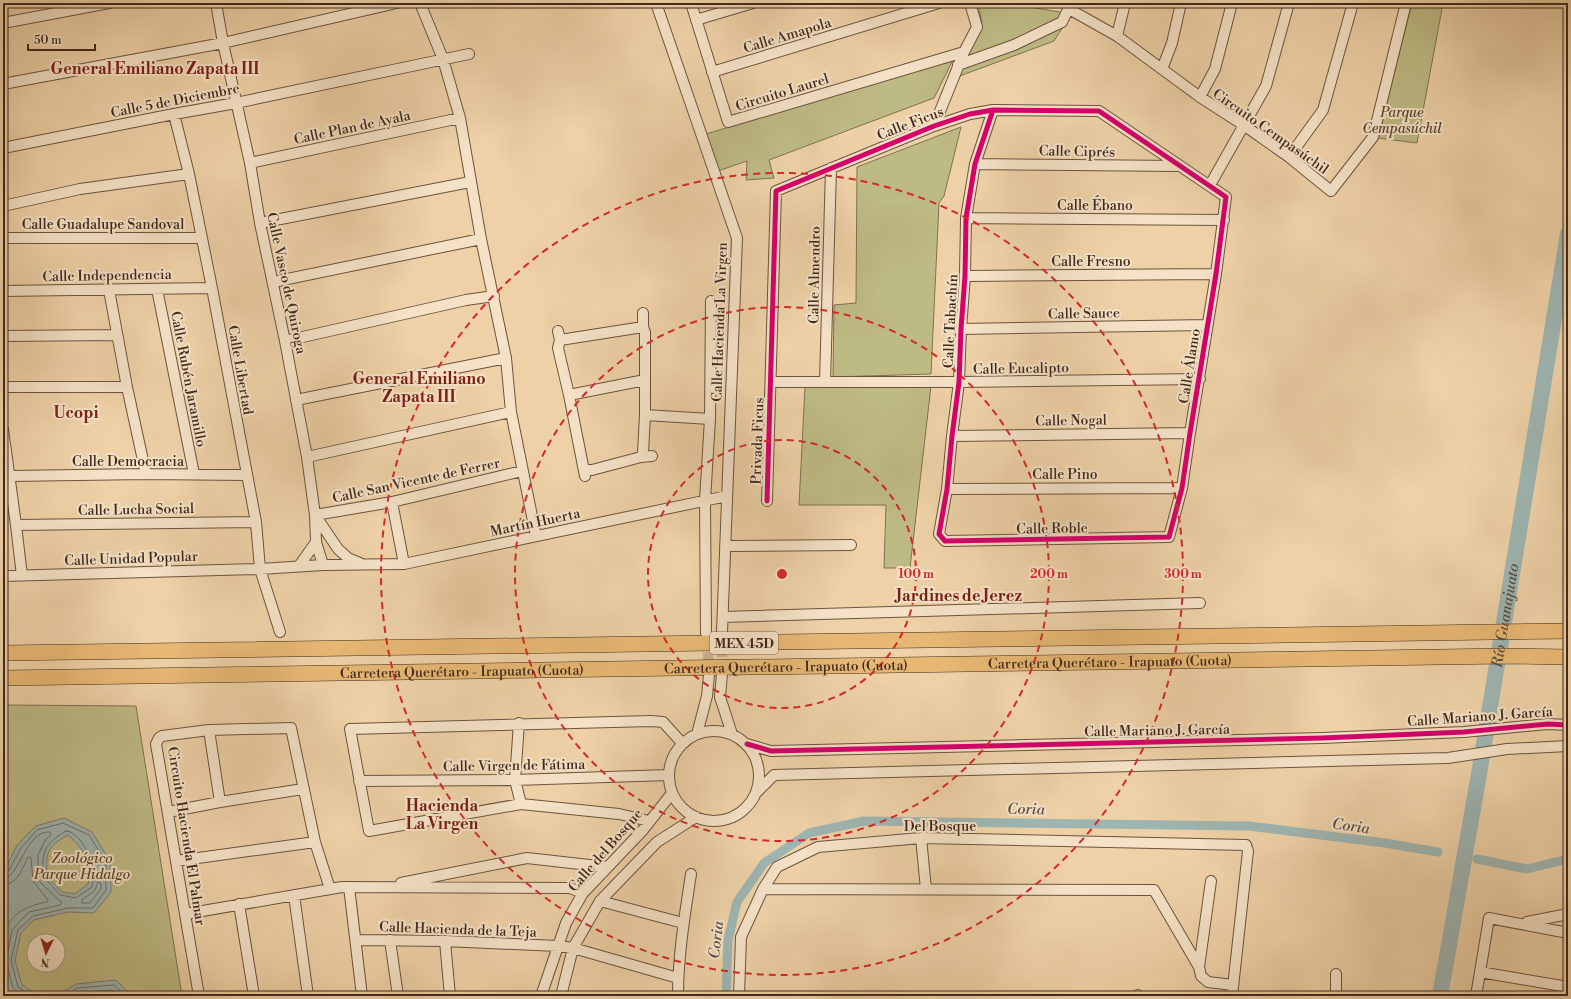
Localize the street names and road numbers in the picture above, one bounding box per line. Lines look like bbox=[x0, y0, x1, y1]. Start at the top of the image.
street label: Calle Amapola bbox=[741, 14, 834, 58]
street label: Circuito Laurel bbox=[733, 70, 831, 116]
street label: Calle 5 de Diciembre bbox=[109, 80, 241, 122]
street label: Circuito Cempasúchil bbox=[1209, 85, 1332, 179]
street label: Calle Ficus bbox=[875, 103, 946, 145]
street label: Calle Plan de Ayala bbox=[292, 107, 413, 149]
street label: Calle Ciprés bbox=[1039, 142, 1115, 162]
street label: Calle Ébano bbox=[1057, 195, 1133, 215]
street label: Calle Vasco de Quiroga bbox=[262, 211, 310, 357]
street label: Calle Guadalupe Sandoval bbox=[22, 216, 184, 234]
street label: Calle Almendro bbox=[805, 226, 825, 324]
street label: Calle Hacienda La Virgen bbox=[708, 241, 732, 402]
street label: Calle Fresno bbox=[1051, 253, 1131, 271]
street label: Calle Independencia bbox=[42, 266, 173, 286]
street label: Calle Tabachín bbox=[940, 273, 962, 369]
street label: Calle Sauce bbox=[1048, 304, 1120, 324]
street label: Calle Rubén Jaramillo bbox=[166, 310, 210, 449]
street label: Calle Libertad bbox=[223, 324, 257, 416]
street label: Calle Álamo bbox=[1173, 327, 1205, 405]
street label: Calle Eucalipto bbox=[973, 359, 1069, 379]
street label: Privada Ficus bbox=[747, 397, 769, 485]
street label: Calle Nogal bbox=[1035, 411, 1107, 431]
street label: Calle Democracia bbox=[72, 453, 185, 471]
street label: Calle San Vicente de Ferrer bbox=[331, 454, 502, 508]
street label: Calle Pino bbox=[1032, 466, 1098, 484]
street label: Calle Lucha Social bbox=[78, 500, 194, 520]
street label: Martín Huerta bbox=[489, 504, 583, 541]
street label: Calle Roble bbox=[1016, 519, 1088, 539]
street label: Calle Unidad Popular bbox=[64, 548, 198, 570]
road number: MEX 45D bbox=[710, 632, 778, 654]
street label: Carretera Querétaro - Irapuato (Cuota) bbox=[988, 652, 1232, 674]
street label: Carretera Querétaro - Irapuato (Cuota) bbox=[664, 657, 908, 678]
street label: Carretera Querétaro - Irapuato (Cuota) bbox=[340, 661, 584, 683]
street label: Calle Mariano J. García bbox=[1407, 703, 1554, 731]
street label: Calle Mariano J. García bbox=[1084, 721, 1231, 741]
street label: Circuito Hacienda El Palmar bbox=[163, 746, 209, 927]
street label: Calle Virgen de Fátima bbox=[443, 756, 586, 776]
street label: Calle del Bosque bbox=[565, 805, 647, 896]
street label: Del Bosque bbox=[904, 818, 976, 836]
street label: Calle Hacienda de la Teja bbox=[379, 918, 538, 942]

